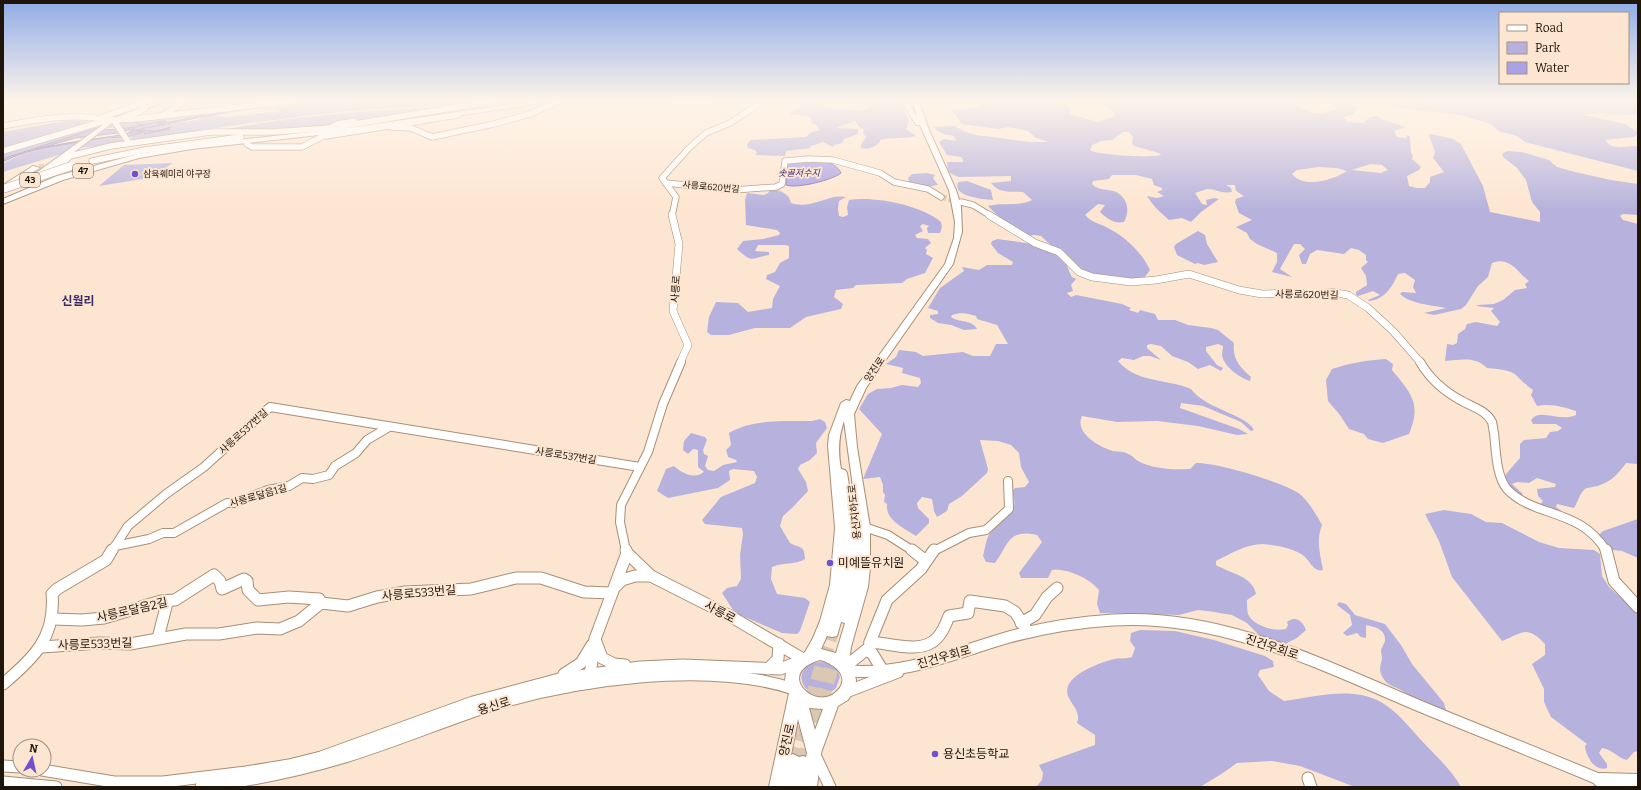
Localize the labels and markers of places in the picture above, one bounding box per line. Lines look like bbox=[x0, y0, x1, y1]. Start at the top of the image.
marker: 삼육훼미리 야구장 bbox=[130, 169, 140, 179]
place label: 삼육훼미리 야구장 bbox=[143, 169, 211, 179]
place label: 미예뜰유치원 bbox=[838, 556, 904, 570]
marker: 미예뜰유치원 bbox=[825, 558, 835, 568]
place label: 용신초등학교 bbox=[943, 747, 1009, 761]
marker: 용신초등학교 bbox=[930, 749, 940, 759]

